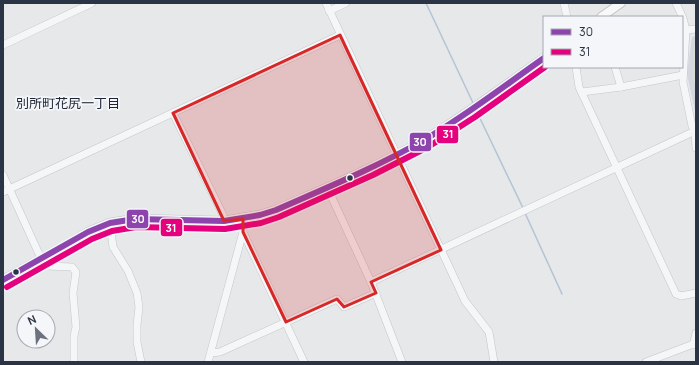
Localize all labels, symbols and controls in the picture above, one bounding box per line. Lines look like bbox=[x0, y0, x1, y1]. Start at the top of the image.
legend bbox=[543, 16, 683, 68]
text: 30 bbox=[579, 23, 593, 40]
text: 31 bbox=[579, 43, 590, 60]
district label: 別所町花尻一丁目 bbox=[16, 94, 120, 112]
line badge: 31 bbox=[436, 125, 459, 144]
text: 31 bbox=[442, 126, 454, 141]
line badge: 30 bbox=[409, 132, 432, 152]
text: 30 bbox=[413, 134, 427, 149]
unlabelled marker bbox=[345, 173, 355, 183]
line badge: 30 bbox=[126, 209, 149, 229]
text: 30 bbox=[131, 211, 145, 226]
line badge: 31 bbox=[160, 218, 183, 237]
text: 31 bbox=[165, 220, 177, 235]
unlabelled marker bbox=[11, 267, 21, 277]
north arrow bbox=[16, 309, 56, 349]
text: N bbox=[25, 311, 38, 328]

